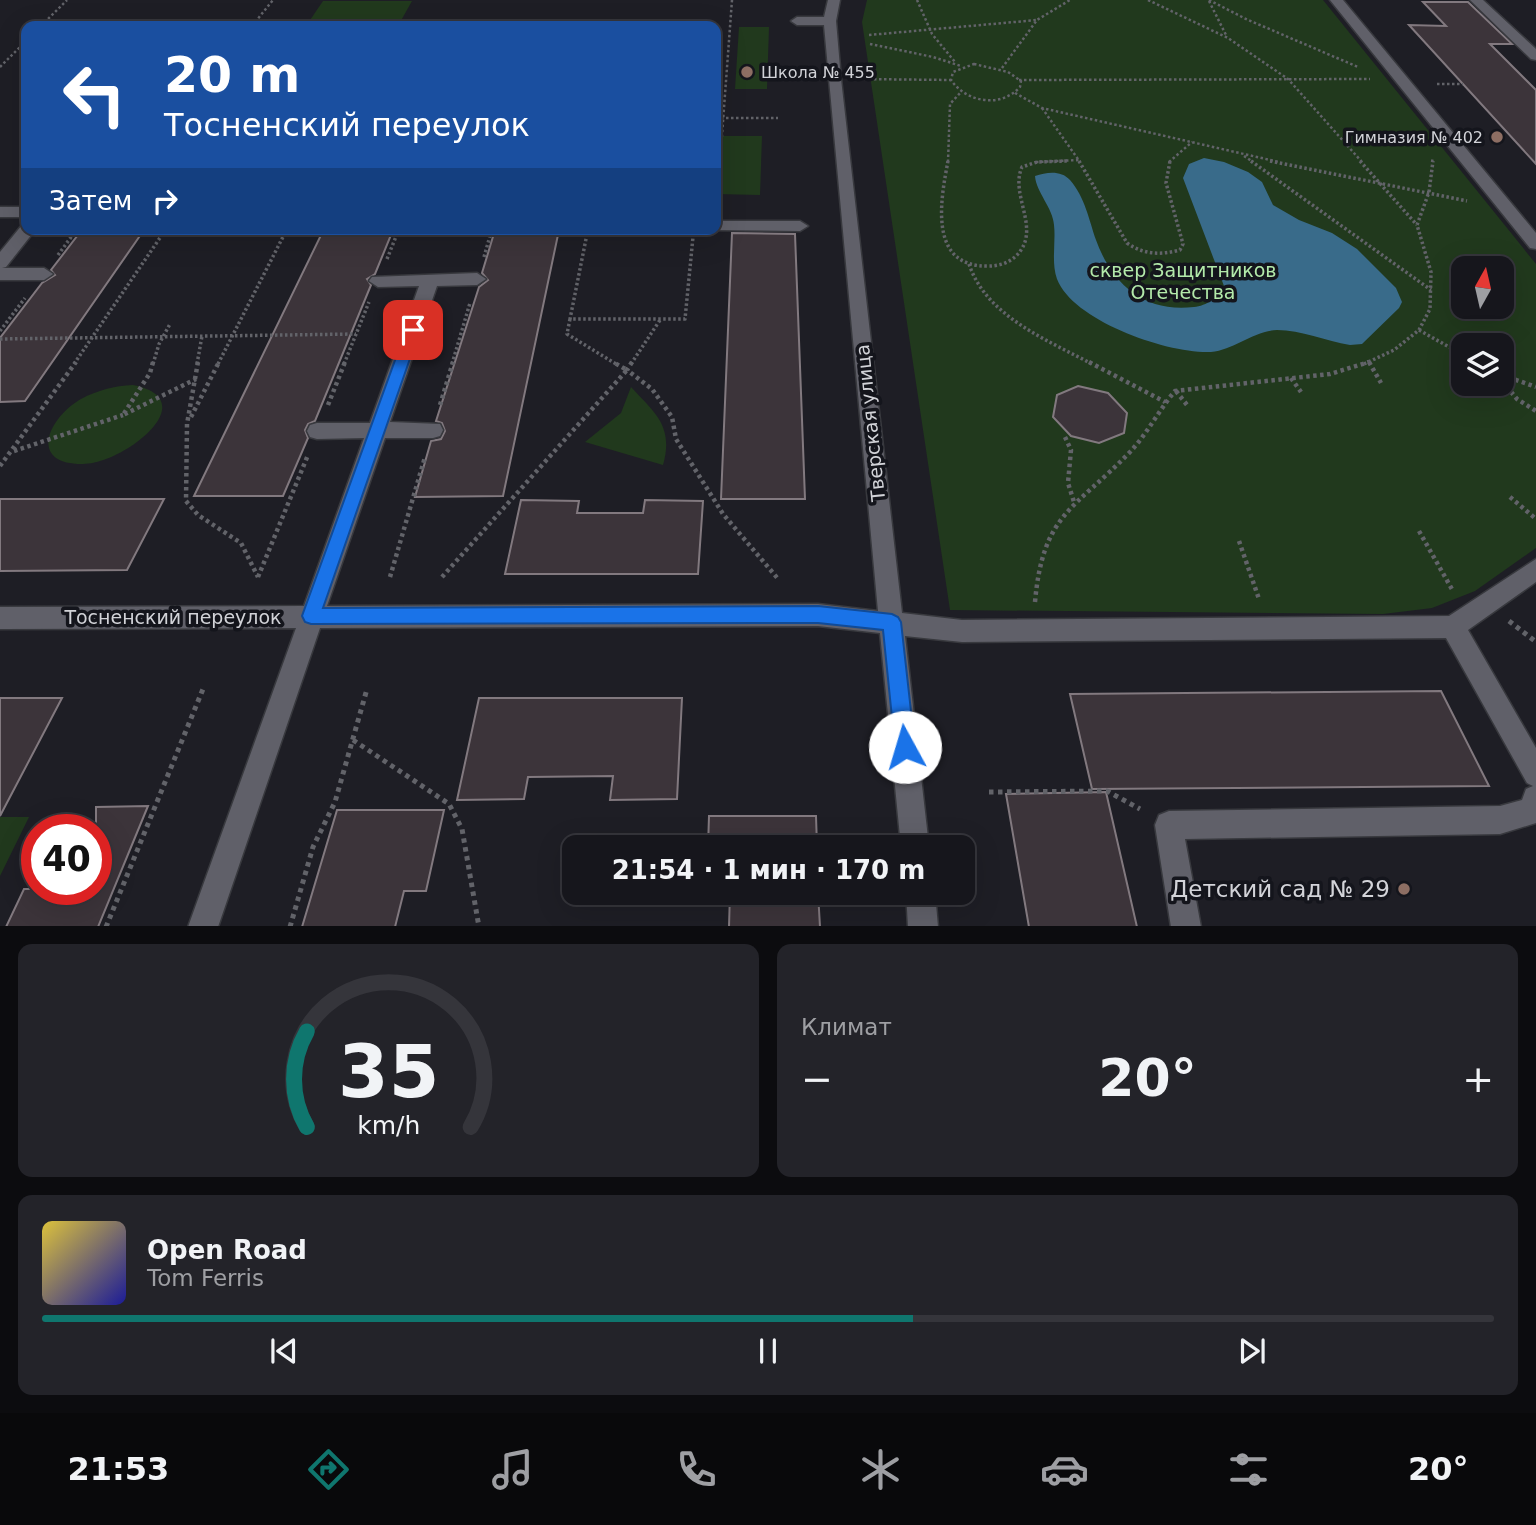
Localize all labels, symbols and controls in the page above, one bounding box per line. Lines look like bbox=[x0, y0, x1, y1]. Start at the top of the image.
text: 20 m bbox=[164, 47, 300, 104]
icon: left bbox=[49, 49, 140, 140]
place label: Школа № 455 bbox=[761, 63, 875, 82]
marker: Школа № 455 bbox=[739, 64, 755, 80]
text: Тосненский переулок bbox=[164, 106, 530, 144]
place label: Гимназия № 402 bbox=[1345, 128, 1483, 147]
marker: Гимназия № 402 bbox=[1489, 129, 1505, 145]
icon: right bbox=[146, 182, 184, 220]
text: Затем bbox=[49, 186, 132, 216]
north arrow bbox=[1451, 256, 1514, 318]
map controls bbox=[1451, 256, 1514, 396]
park label: сквер Защитников Отечества bbox=[1089, 259, 1277, 303]
pin bbox=[383, 300, 443, 360]
icon: arrive bbox=[394, 311, 432, 349]
button: layers bbox=[1451, 333, 1514, 396]
street label: Тверская улица bbox=[851, 343, 889, 504]
street label: Тосненский переулок bbox=[63, 606, 282, 628]
position arrow bbox=[868, 710, 942, 784]
speed limit sign: 40 bbox=[21, 814, 112, 905]
text: 21:54 · 1 мин · 170 m bbox=[612, 855, 925, 885]
place label: Детский сад № 29 bbox=[1170, 876, 1390, 902]
marker: Детский сад № 29 bbox=[1396, 881, 1412, 897]
text: Климат bbox=[801, 1014, 892, 1040]
text: 35 bbox=[338, 1029, 439, 1114]
text: 20° bbox=[1098, 1048, 1197, 1108]
text: − bbox=[801, 1057, 833, 1101]
text: + bbox=[1462, 1057, 1494, 1101]
text: km/h bbox=[357, 1110, 420, 1139]
text: Open Road bbox=[147, 1235, 307, 1265]
text: Tom Ferris bbox=[147, 1265, 264, 1291]
icon: previous bbox=[265, 1332, 303, 1370]
icon: pause bbox=[749, 1332, 787, 1370]
icon: next bbox=[1233, 1332, 1271, 1370]
icon: directions bbox=[304, 1445, 353, 1494]
icon: music bbox=[488, 1445, 537, 1494]
icon: phone bbox=[672, 1445, 721, 1494]
icon: climate bbox=[856, 1445, 905, 1494]
icon: car bbox=[1040, 1445, 1089, 1494]
icon: filters bbox=[1224, 1445, 1273, 1494]
text: 21:53 bbox=[67, 1450, 169, 1488]
text: 20° bbox=[1408, 1450, 1468, 1488]

